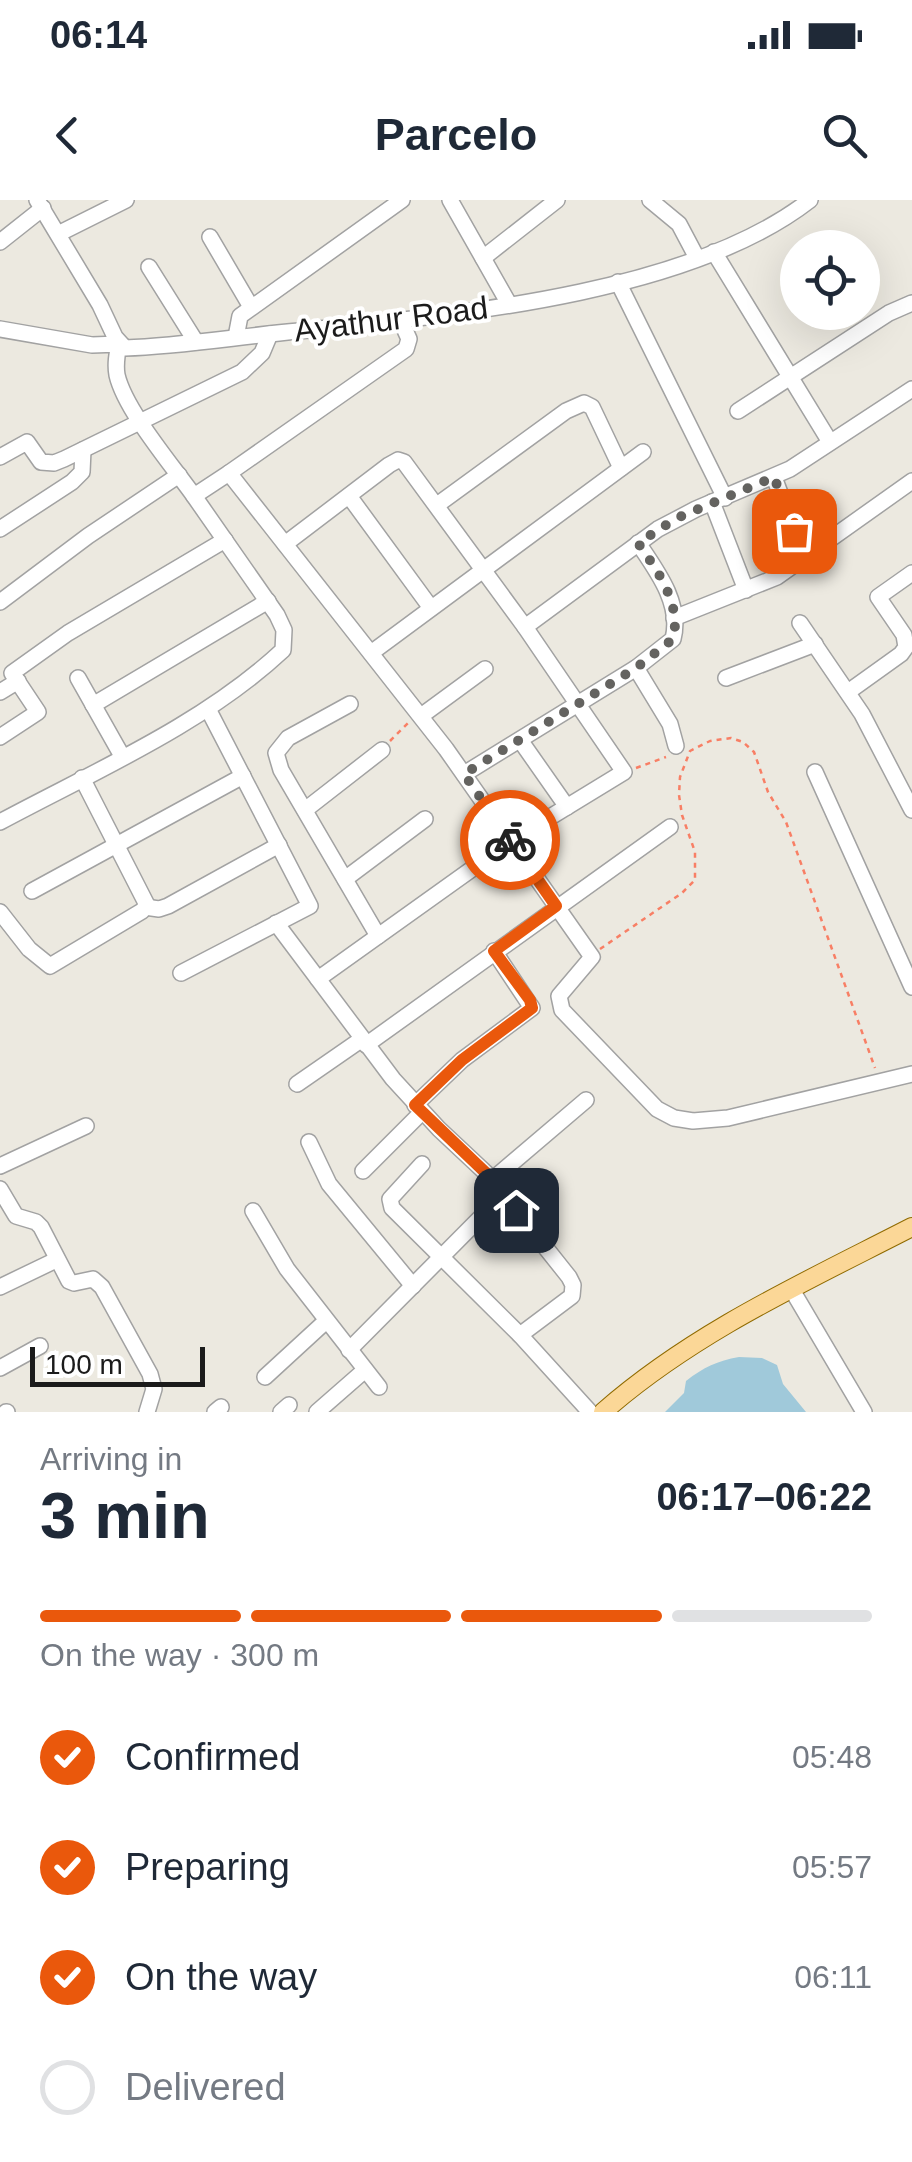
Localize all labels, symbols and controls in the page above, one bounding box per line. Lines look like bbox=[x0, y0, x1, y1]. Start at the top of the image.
text: 06:14 bbox=[50, 14, 147, 56]
icon: back bbox=[40, 108, 95, 163]
icon: search bbox=[817, 108, 872, 163]
text: Parcelo bbox=[375, 109, 537, 160]
map controls bbox=[780, 230, 880, 330]
button: locate bbox=[780, 230, 880, 330]
street label: Ayathur Road bbox=[292, 289, 490, 349]
pin bbox=[752, 489, 837, 574]
icon: bag bbox=[767, 504, 822, 559]
courier bbox=[460, 790, 560, 890]
icon: bike bbox=[483, 813, 538, 868]
pin bbox=[474, 1168, 559, 1253]
icon: home bbox=[489, 1183, 544, 1238]
scale bar bbox=[30, 1342, 205, 1386]
text: 100 m bbox=[45, 1349, 123, 1380]
text: Arriving in bbox=[40, 1441, 182, 1477]
text: 06:17–06:22 bbox=[656, 1476, 872, 1518]
text: 3 min bbox=[40, 1479, 210, 1552]
text: On the way · 300 m bbox=[40, 1637, 319, 1673]
icon: check bbox=[40, 1730, 95, 1785]
text: Confirmed bbox=[125, 1736, 300, 1778]
text: 05:48 bbox=[792, 1739, 872, 1775]
icon: check bbox=[40, 1840, 95, 1895]
text: Preparing bbox=[125, 1846, 290, 1888]
text: 05:57 bbox=[792, 1849, 872, 1885]
icon: check bbox=[40, 1950, 95, 2005]
text: On the way bbox=[125, 1956, 317, 1998]
text: 06:11 bbox=[794, 1959, 872, 1995]
text: Delivered bbox=[125, 2066, 286, 2108]

